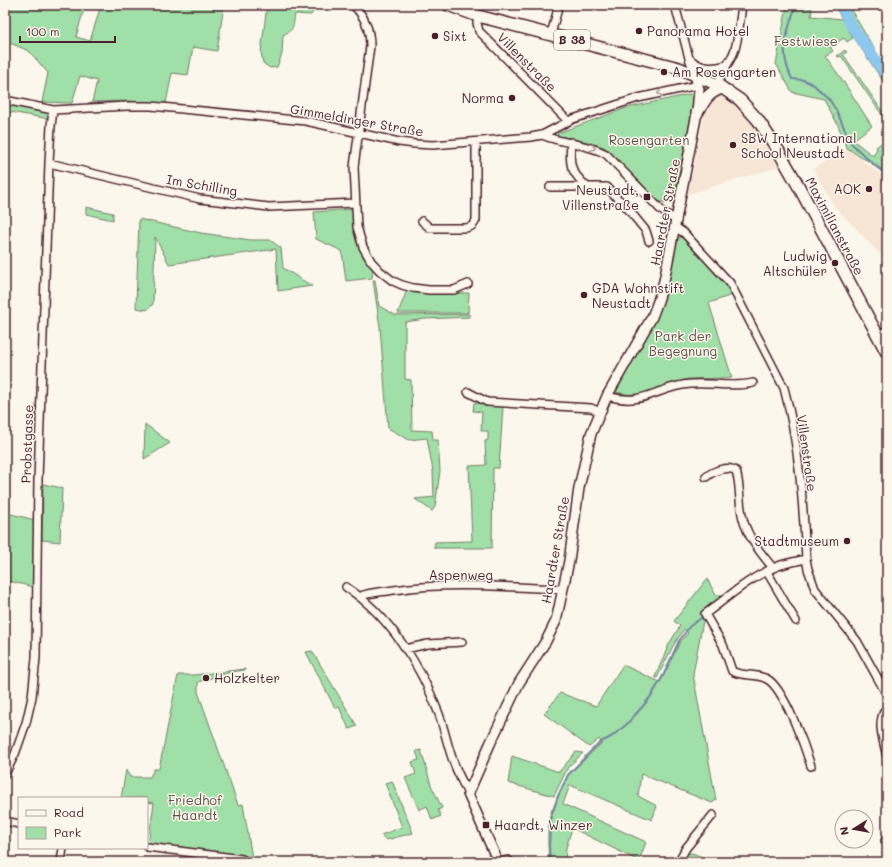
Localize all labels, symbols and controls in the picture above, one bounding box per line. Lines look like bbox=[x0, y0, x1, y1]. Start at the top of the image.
scale bar bbox=[20, 18, 115, 44]
place label: Panorama Hotel bbox=[647, 22, 749, 39]
text: 100 m bbox=[26, 23, 60, 39]
marker: Panorama Hotel bbox=[634, 26, 644, 36]
place label: Sixt bbox=[443, 27, 467, 44]
street label: Villenstraße bbox=[494, 28, 561, 95]
road number: B 38 bbox=[554, 30, 590, 50]
marker: Sixt bbox=[430, 31, 440, 41]
park label: Festwiese bbox=[774, 32, 838, 49]
place label: Am Rosengarten bbox=[672, 63, 776, 80]
marker: Am Rosengarten bbox=[659, 67, 669, 77]
place label: Norma bbox=[462, 89, 504, 106]
one-way arrow bbox=[657, 89, 663, 97]
marker: Norma bbox=[507, 93, 517, 103]
street label: Gimmeldinger Straße bbox=[289, 99, 425, 140]
place label: SBW International School Neustadt bbox=[741, 129, 856, 161]
park label: Rosengarten bbox=[609, 131, 689, 148]
marker: SBW International School Neustadt bbox=[728, 140, 738, 150]
one-way arrow bbox=[589, 144, 596, 152]
street label: Haardter Straße bbox=[646, 157, 683, 267]
street label: Im Schilling bbox=[165, 170, 239, 199]
street label: Maximilianstraße bbox=[802, 174, 869, 278]
place label: AOK bbox=[834, 180, 861, 197]
place label: Neustadt, Villenstraße bbox=[562, 181, 639, 213]
marker: AOK bbox=[864, 184, 874, 194]
marker: Neustadt, Villenstraße bbox=[642, 192, 652, 202]
place label: Ludwig Altschüler bbox=[763, 247, 827, 279]
marker: Ludwig Altschüler bbox=[830, 258, 840, 268]
place label: GDA Wohnstift Neustadt bbox=[592, 279, 684, 311]
marker: GDA Wohnstift Neustadt bbox=[579, 290, 589, 300]
park label: Park der Begegnung bbox=[649, 327, 717, 359]
street label: Probstgasse bbox=[17, 404, 36, 484]
street label: Villenstraße bbox=[794, 414, 821, 492]
street label: Haardter Straße bbox=[537, 495, 572, 605]
place label: Stadtmuseum bbox=[755, 532, 839, 549]
marker: Stadtmuseum bbox=[842, 536, 852, 546]
street label: Aspenweg bbox=[429, 566, 493, 583]
place label: Holzkelter bbox=[214, 669, 280, 686]
marker: Holzkelter bbox=[201, 673, 211, 683]
park label: Friedhof Haardt bbox=[168, 791, 223, 823]
legend bbox=[18, 797, 148, 849]
text: Road bbox=[54, 804, 84, 820]
north arrow bbox=[834, 809, 874, 849]
place label: Haardt, Winzer bbox=[494, 816, 592, 833]
marker: Haardt, Winzer bbox=[481, 820, 491, 830]
text: Park bbox=[54, 824, 81, 840]
text: N bbox=[836, 825, 852, 837]

